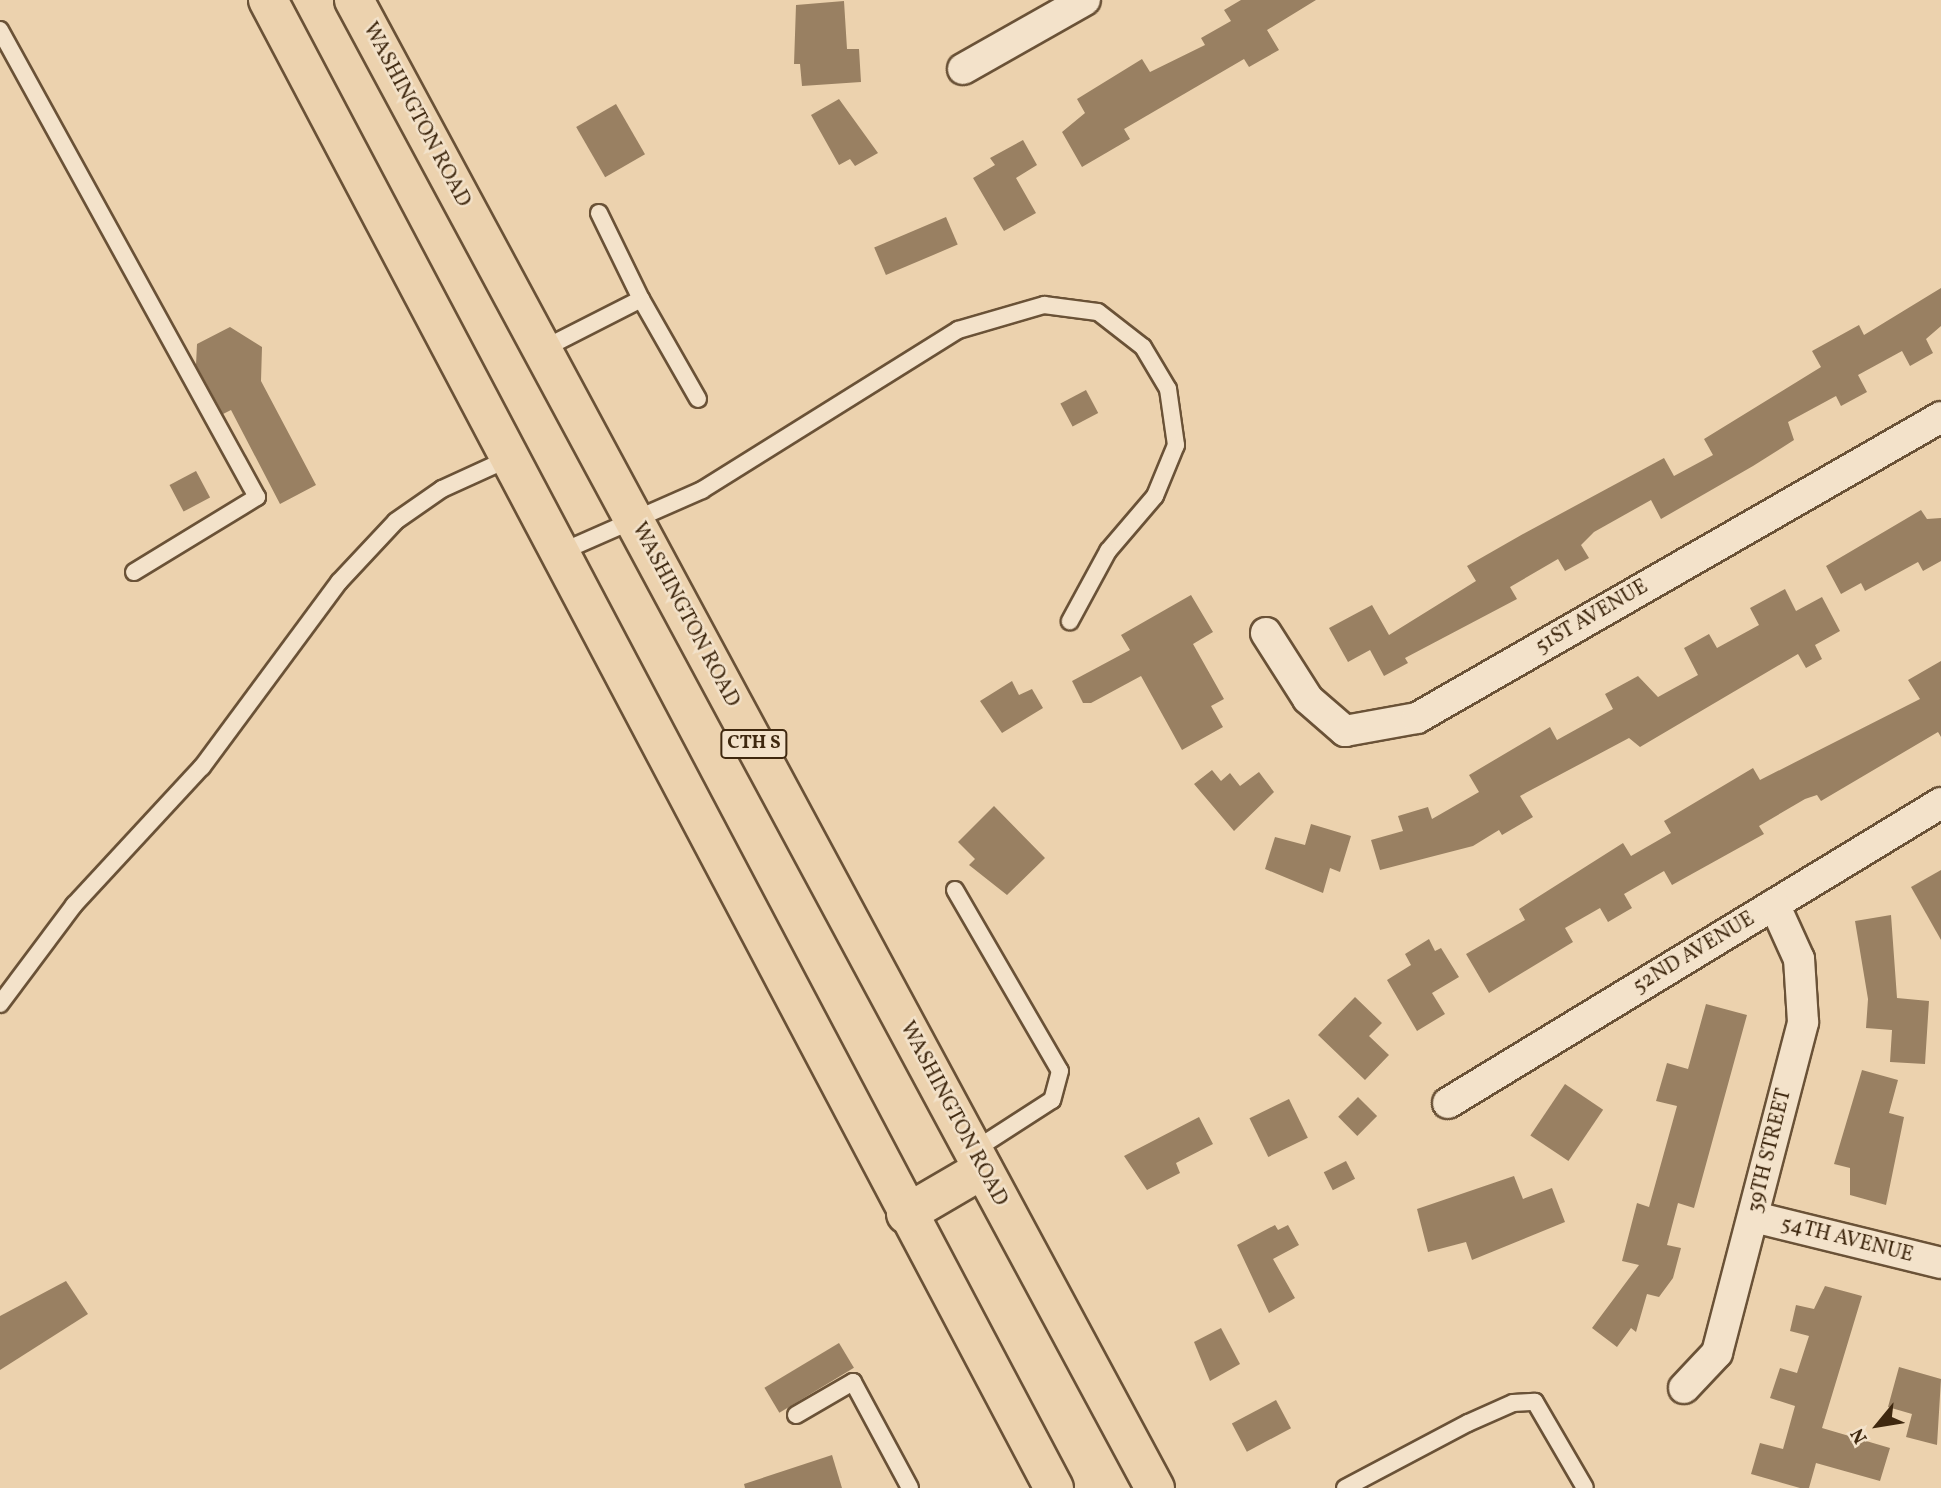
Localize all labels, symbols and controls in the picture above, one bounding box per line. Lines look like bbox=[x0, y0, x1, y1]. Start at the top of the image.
street label: WASHINGTON ROAD bbox=[357, 18, 475, 212]
street label: WASHINGTON ROAD bbox=[626, 518, 744, 712]
street label: 51ST AVENUE bbox=[1531, 574, 1653, 660]
road number: CTH S bbox=[719, 729, 789, 760]
street label: 52ND AVENUE bbox=[1629, 907, 1759, 999]
street label: WASHINGTON ROAD bbox=[894, 1017, 1012, 1211]
street label: 39TH STREET bbox=[1742, 1086, 1798, 1216]
street label: 54TH AVENUE bbox=[1778, 1211, 1916, 1269]
north arrow bbox=[1843, 1390, 1913, 1460]
text: N bbox=[1845, 1423, 1875, 1448]

